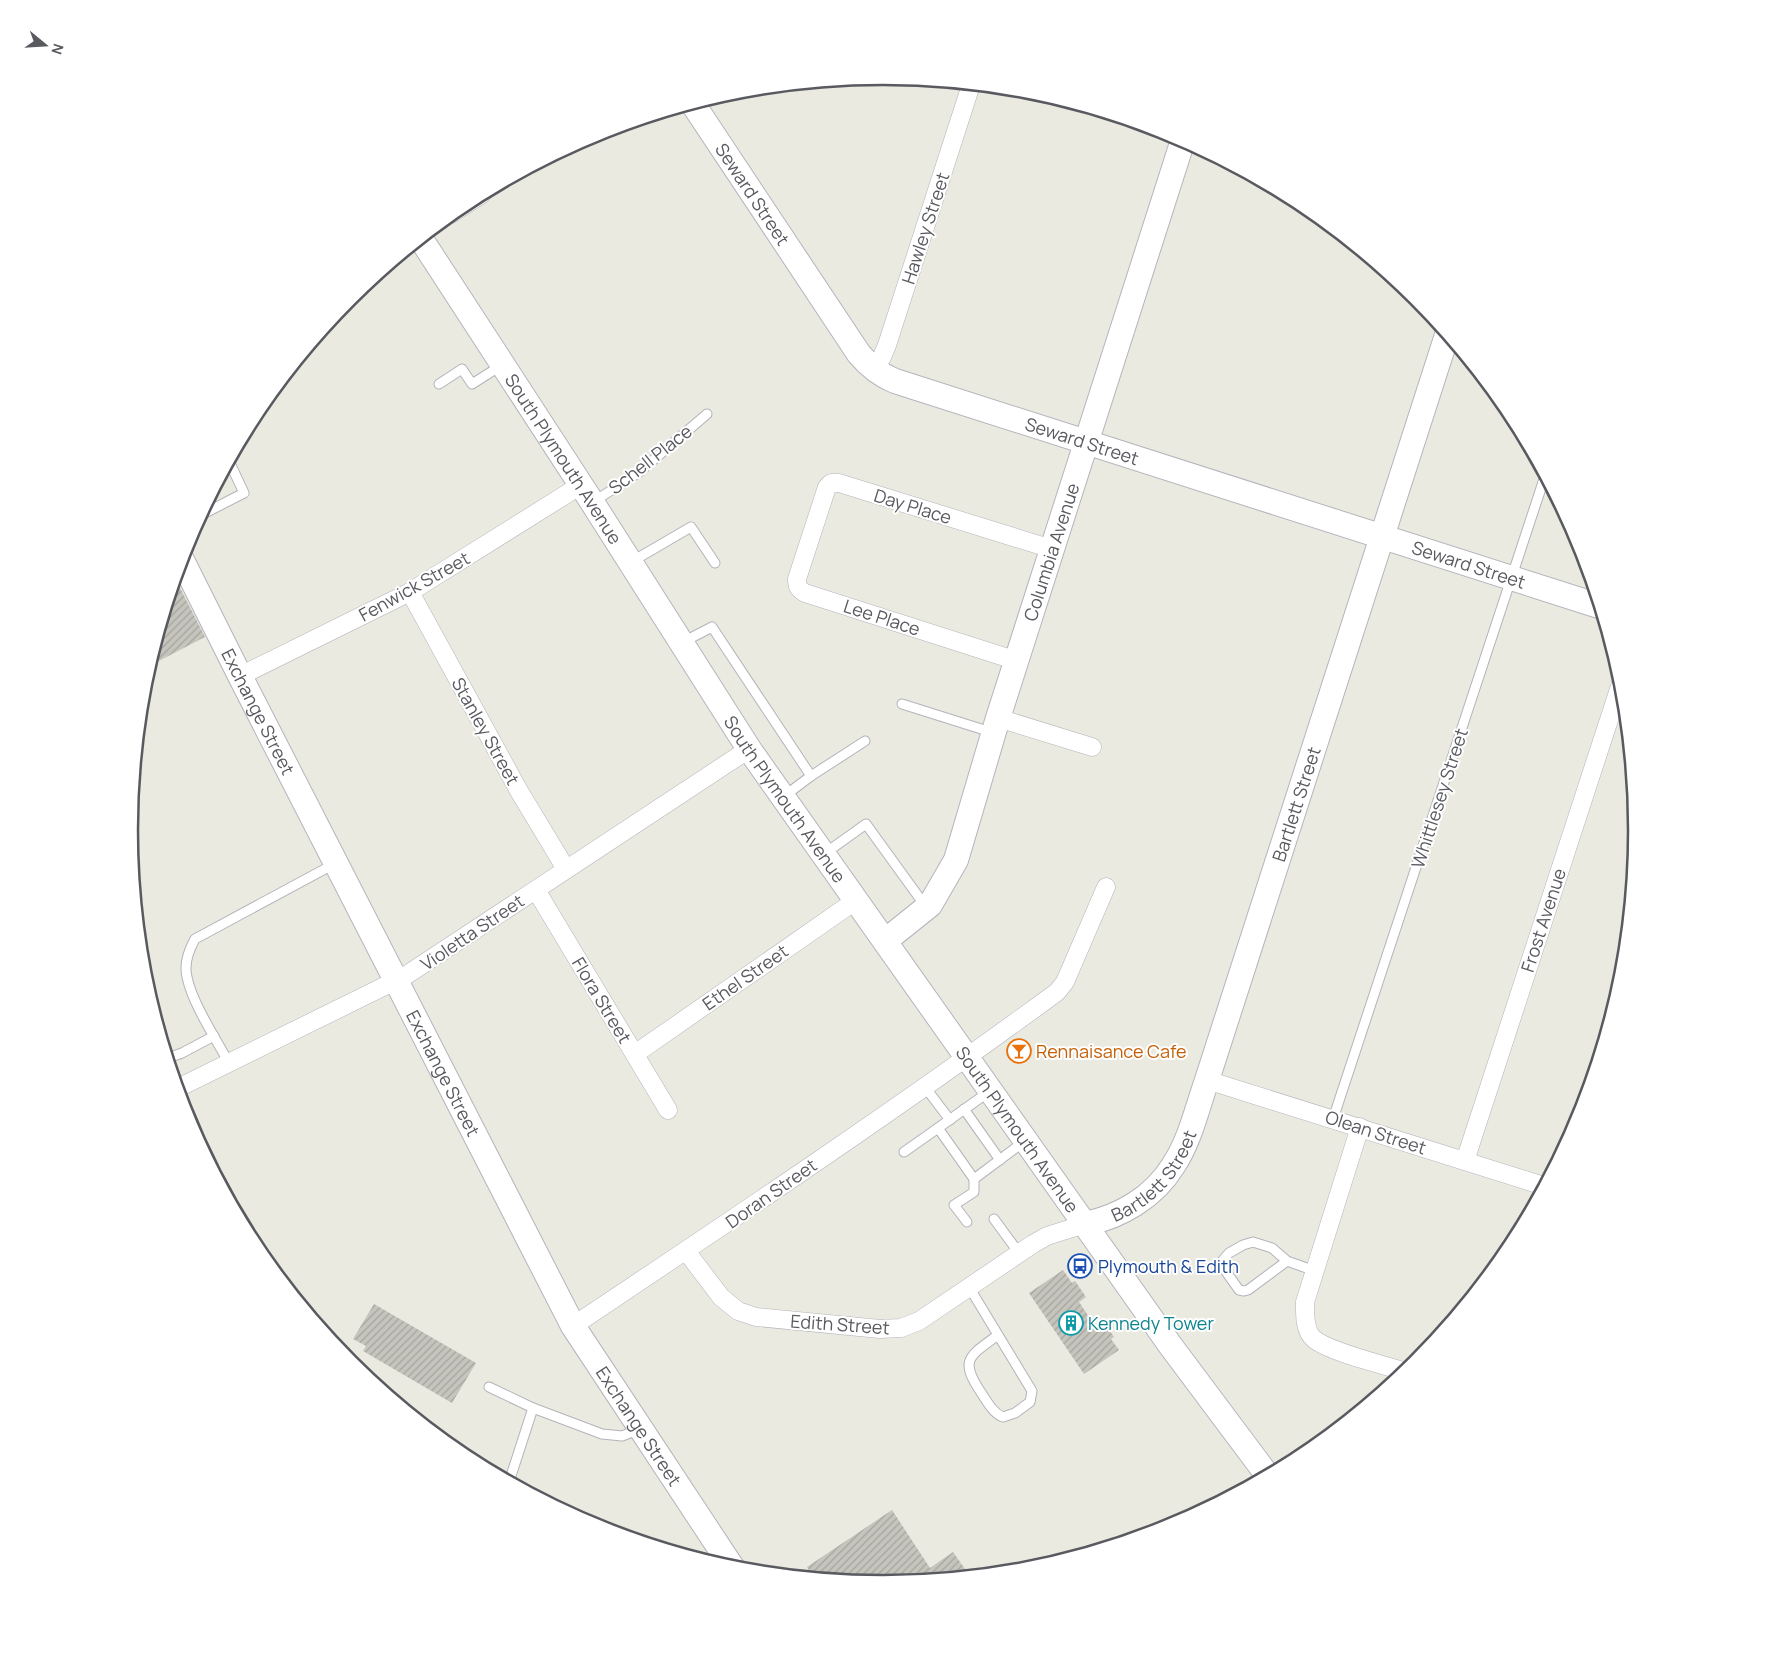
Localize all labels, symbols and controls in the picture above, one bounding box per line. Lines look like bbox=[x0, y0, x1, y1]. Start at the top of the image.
north arrow bbox=[20, 20, 70, 70]
text: N bbox=[47, 41, 68, 57]
street label: Seward Street bbox=[710, 138, 795, 250]
street label: Hawley Street bbox=[896, 169, 954, 287]
street label: South Plymouth Avenue bbox=[500, 369, 628, 549]
street label: Seward Street bbox=[1022, 411, 1142, 470]
street label: Schell Place bbox=[603, 419, 697, 499]
street label: Columbia Avenue bbox=[1018, 480, 1084, 624]
street label: Day Place bbox=[871, 483, 955, 529]
street label: Seward Street bbox=[1409, 535, 1529, 594]
street label: Fenwick Street bbox=[354, 546, 474, 626]
street label: Lee Place bbox=[841, 593, 923, 641]
street label: Exchange Street bbox=[216, 645, 301, 779]
street label: Stanley Street bbox=[447, 673, 525, 789]
street label: South Plymouth Avenue bbox=[719, 711, 852, 887]
street label: Whittlesey Street bbox=[1405, 725, 1473, 871]
street label: Bartlett Street bbox=[1266, 744, 1326, 865]
street label: Frost Avenue bbox=[1515, 865, 1571, 975]
street label: Violetta Street bbox=[416, 889, 528, 975]
street label: Ethel Street bbox=[697, 939, 793, 1015]
street label: Flora Street bbox=[567, 952, 637, 1048]
street label: Exchange Street bbox=[401, 1006, 486, 1140]
bar icon: Rennaisance Cafe bbox=[1006, 1038, 1032, 1064]
place label: Rennaisance Cafe bbox=[1036, 1039, 1187, 1063]
street label: South Plymouth Avenue bbox=[951, 1041, 1085, 1217]
street label: Olean Street bbox=[1322, 1104, 1430, 1160]
street label: Bartlett Street bbox=[1107, 1126, 1201, 1227]
street label: Doran Street bbox=[721, 1153, 821, 1233]
bus stop icon: Plymouth & Edith bbox=[1067, 1253, 1093, 1279]
place label: Plymouth & Edith bbox=[1098, 1254, 1239, 1278]
street label: Edith Street bbox=[790, 1309, 890, 1339]
building icon: Kennedy Tower bbox=[1058, 1310, 1084, 1336]
place label: Kennedy Tower bbox=[1088, 1311, 1214, 1335]
street label: Exchange Street bbox=[591, 1362, 687, 1490]

